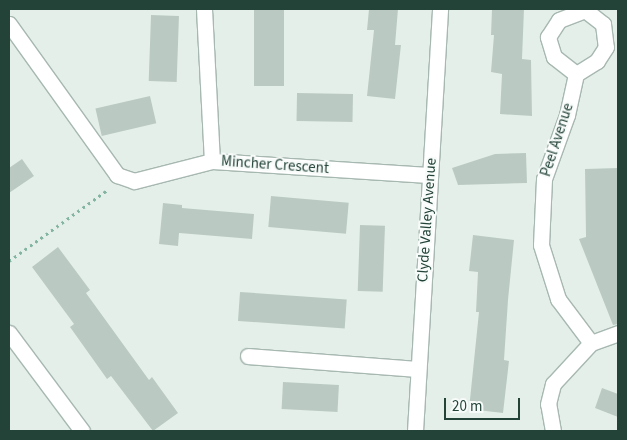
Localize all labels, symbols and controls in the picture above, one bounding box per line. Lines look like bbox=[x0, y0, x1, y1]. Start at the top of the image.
street label: Peel Avenue bbox=[537, 101, 577, 179]
street label: Mincher Crescent bbox=[220, 152, 330, 178]
street label: Clyde Valley Avenue bbox=[414, 157, 440, 283]
scale bar bbox=[447, 388, 523, 420]
text: 20 m bbox=[452, 396, 482, 417]

